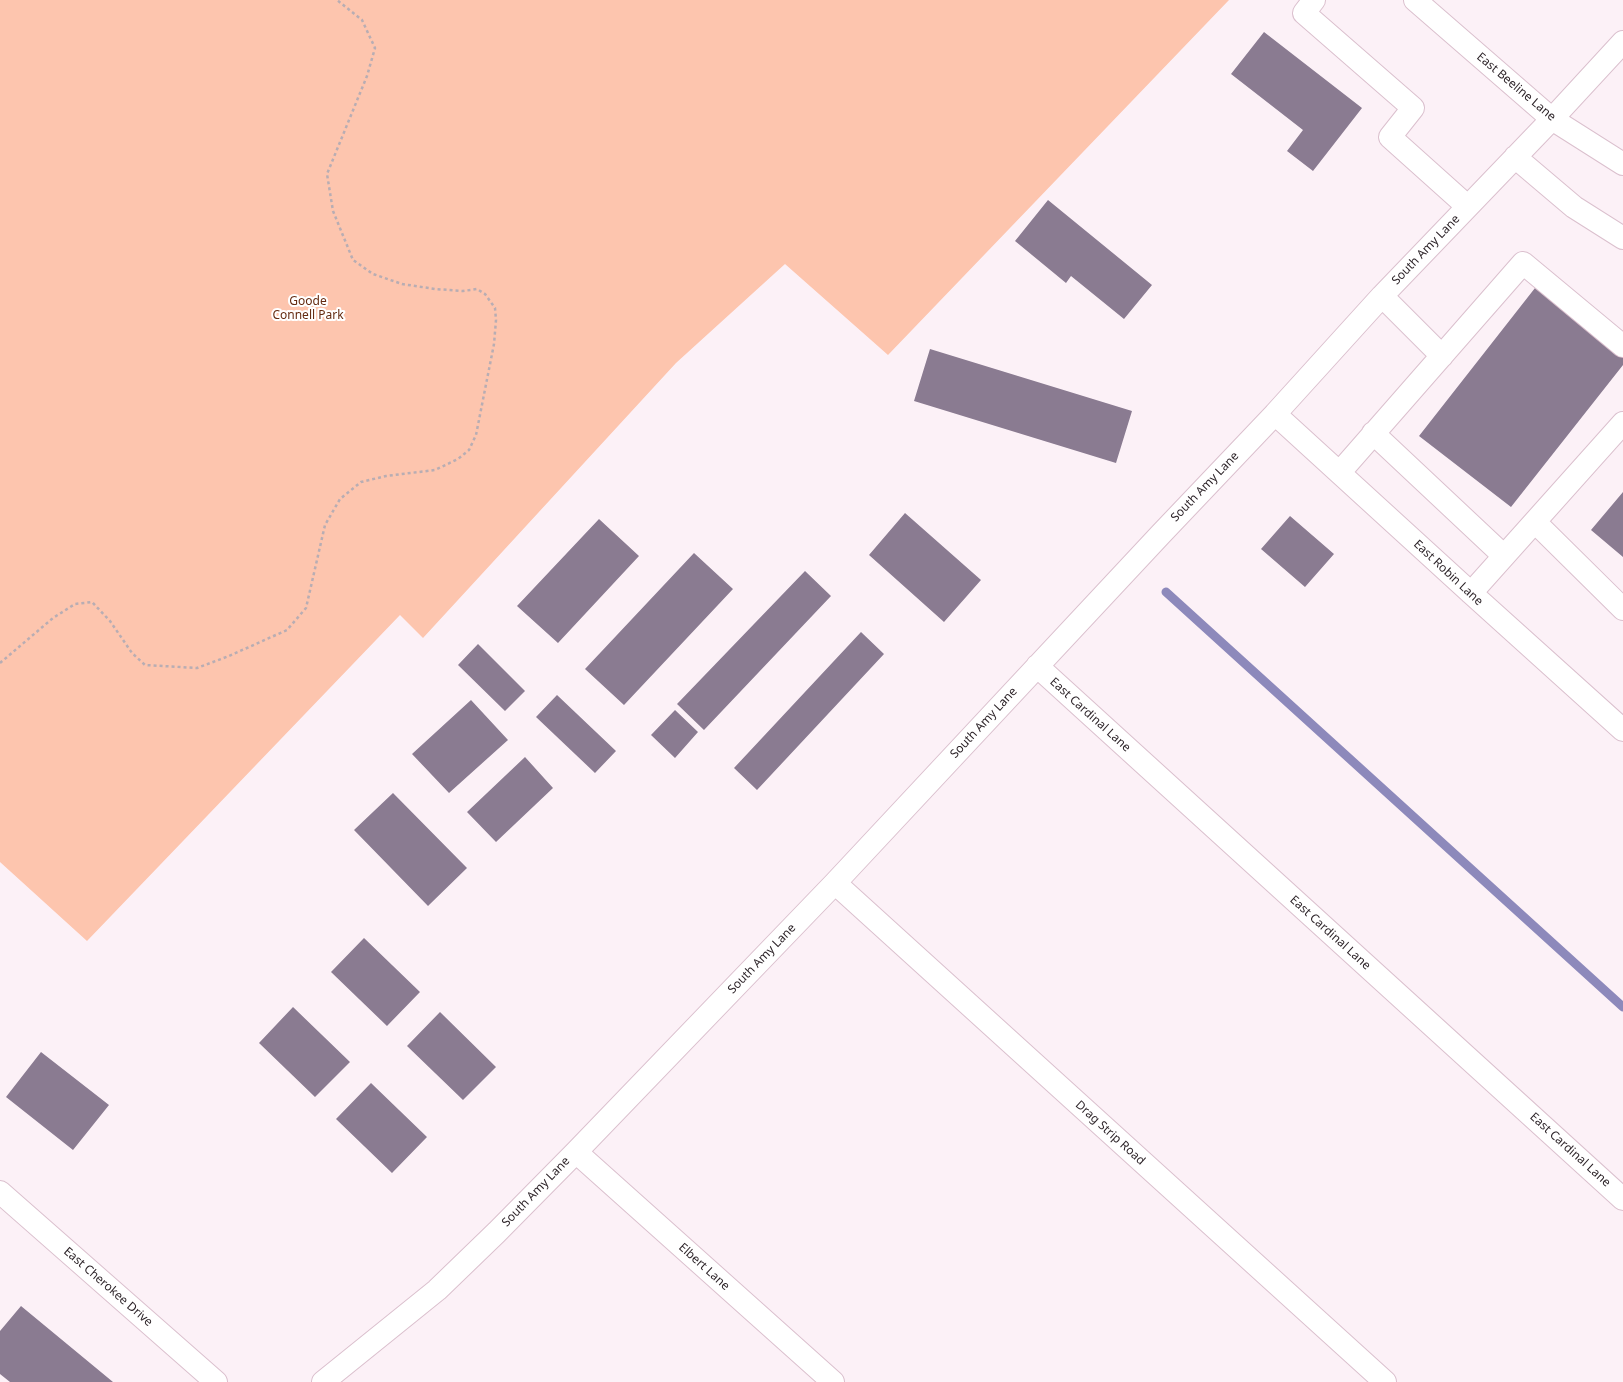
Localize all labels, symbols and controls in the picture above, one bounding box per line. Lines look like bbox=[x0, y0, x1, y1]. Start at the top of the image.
street label: East Beeline Lane bbox=[1474, 50, 1558, 124]
street label: South Amy Lane bbox=[1389, 212, 1463, 288]
park label: Goode Connell Park bbox=[272, 295, 344, 323]
street label: South Amy Lane bbox=[1168, 449, 1242, 525]
street label: East Robin Lane bbox=[1410, 537, 1486, 609]
street label: East Cardinal Lane bbox=[1047, 675, 1133, 755]
street label: South Amy Lane bbox=[948, 685, 1020, 761]
street label: East Cardinal Lane bbox=[1287, 893, 1373, 973]
street label: South Amy Lane bbox=[725, 921, 799, 997]
street label: Drag Strip Road bbox=[1072, 1098, 1148, 1168]
street label: East Cardinal Lane bbox=[1527, 1110, 1613, 1190]
street label: South Amy Lane bbox=[499, 1154, 573, 1230]
street label: Elbert Lane bbox=[676, 1240, 732, 1294]
street label: East Cherokee Drive bbox=[61, 1244, 155, 1330]

